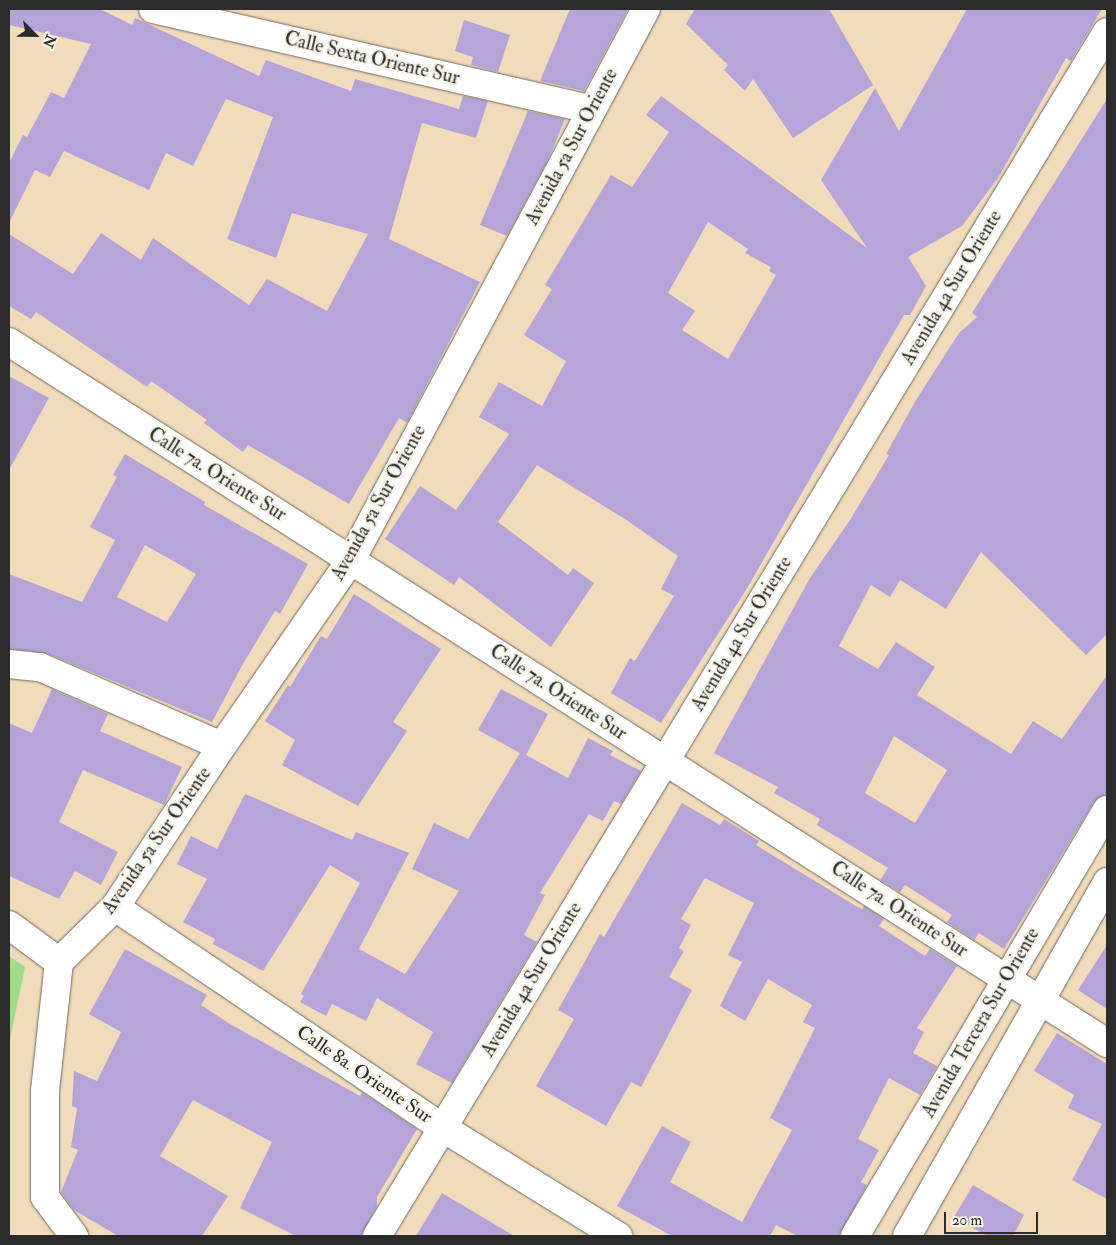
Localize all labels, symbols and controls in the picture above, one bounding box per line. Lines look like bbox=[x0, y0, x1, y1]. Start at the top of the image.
north arrow bbox=[10, 10, 60, 60]
street label: Calle Sexta Oriente Sur bbox=[282, 28, 462, 90]
text: N bbox=[39, 32, 60, 50]
street label: Avenida 5a Sur Oriente bbox=[521, 65, 623, 229]
street label: Avenida 4a Sur Oriente bbox=[897, 207, 1007, 369]
street label: Avenida 5a Sur Oriente bbox=[327, 421, 431, 585]
street label: Calle 7a. Oriente Sur bbox=[144, 423, 290, 527]
street label: Avenida 4a Sur Oriente bbox=[687, 553, 797, 715]
street label: Calle 7a. Oriente Sur bbox=[485, 640, 631, 746]
street label: Avenida 5a Sur Oriente bbox=[98, 763, 216, 919]
street label: Calle 7a. Oriente Sur bbox=[826, 857, 972, 963]
street label: Avenida 4a Sur Oriente bbox=[477, 899, 587, 1061]
street label: Avenida Tercera Sur Oriente bbox=[917, 924, 1045, 1122]
street label: Calle 8a. Oriente Sur bbox=[292, 1021, 436, 1129]
scale bar bbox=[946, 1202, 1040, 1234]
text: 20 m bbox=[952, 1211, 982, 1230]

